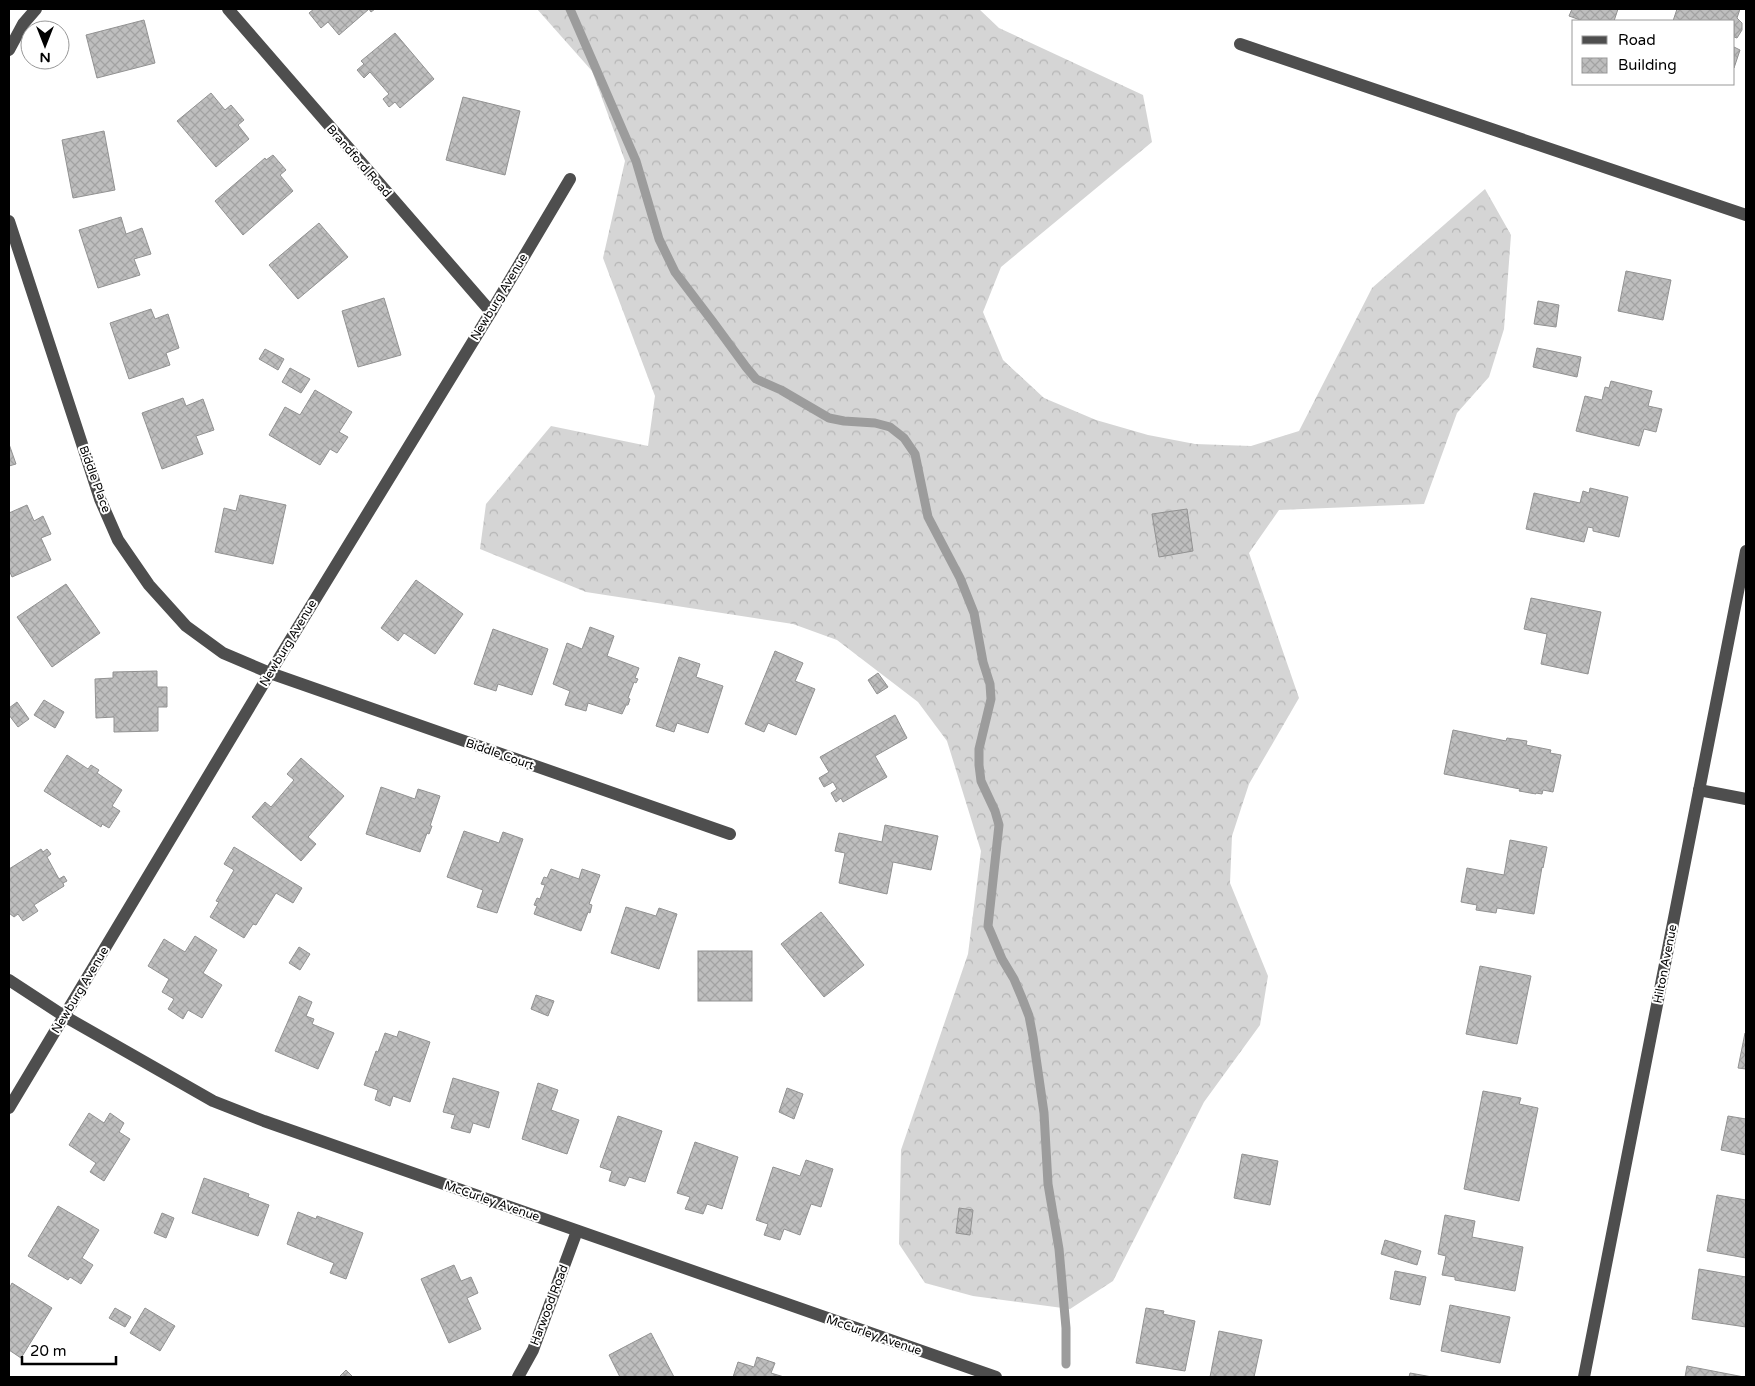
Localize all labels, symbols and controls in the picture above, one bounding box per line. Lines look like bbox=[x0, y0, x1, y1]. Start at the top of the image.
north arrow bbox=[20, 20, 70, 70]
legend bbox=[1572, 20, 1735, 85]
text: Road bbox=[1618, 31, 1656, 49]
text: N bbox=[39, 49, 51, 66]
text: Building bbox=[1618, 56, 1677, 74]
street label: Brandford Road bbox=[324, 122, 394, 200]
street label: Newburg Avenue bbox=[468, 251, 531, 343]
street label: Biddle Place bbox=[76, 444, 114, 515]
street label: Newburg Avenue bbox=[257, 597, 320, 689]
street label: Biddle Court bbox=[464, 736, 536, 772]
street label: Hilton Avenue bbox=[1650, 923, 1680, 1005]
street label: Newburg Avenue bbox=[49, 944, 112, 1036]
street label: McCurley Avenue bbox=[442, 1178, 542, 1224]
street label: Harwood Road bbox=[527, 1263, 571, 1347]
street label: McCurley Avenue bbox=[824, 1312, 924, 1358]
scale bar bbox=[22, 1334, 116, 1366]
text: 20 m bbox=[30, 1342, 67, 1360]

